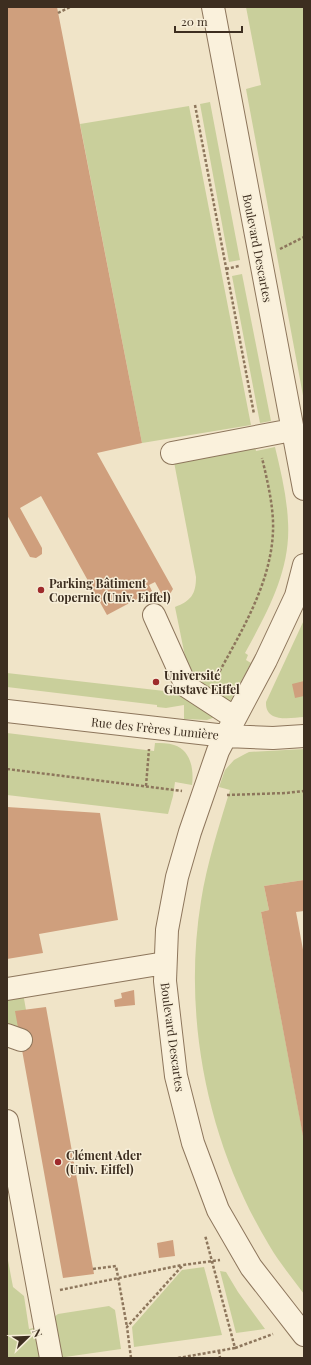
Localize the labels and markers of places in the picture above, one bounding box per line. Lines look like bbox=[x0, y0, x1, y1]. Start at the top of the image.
place label: Parking Bâtiment Copernic (Univ. Eiffel) bbox=[49, 575, 171, 605]
marker: Parking Bâtiment Copernic (Univ. Eiffel) bbox=[36, 585, 46, 595]
place label: Université Gustave Eiffel bbox=[164, 667, 240, 697]
marker: Université Gustave Eiffel bbox=[151, 677, 161, 687]
place label: Clément Ader (Univ. Eiffel) bbox=[66, 1147, 142, 1177]
marker: Clément Ader (Univ. Eiffel) bbox=[53, 1157, 63, 1167]

